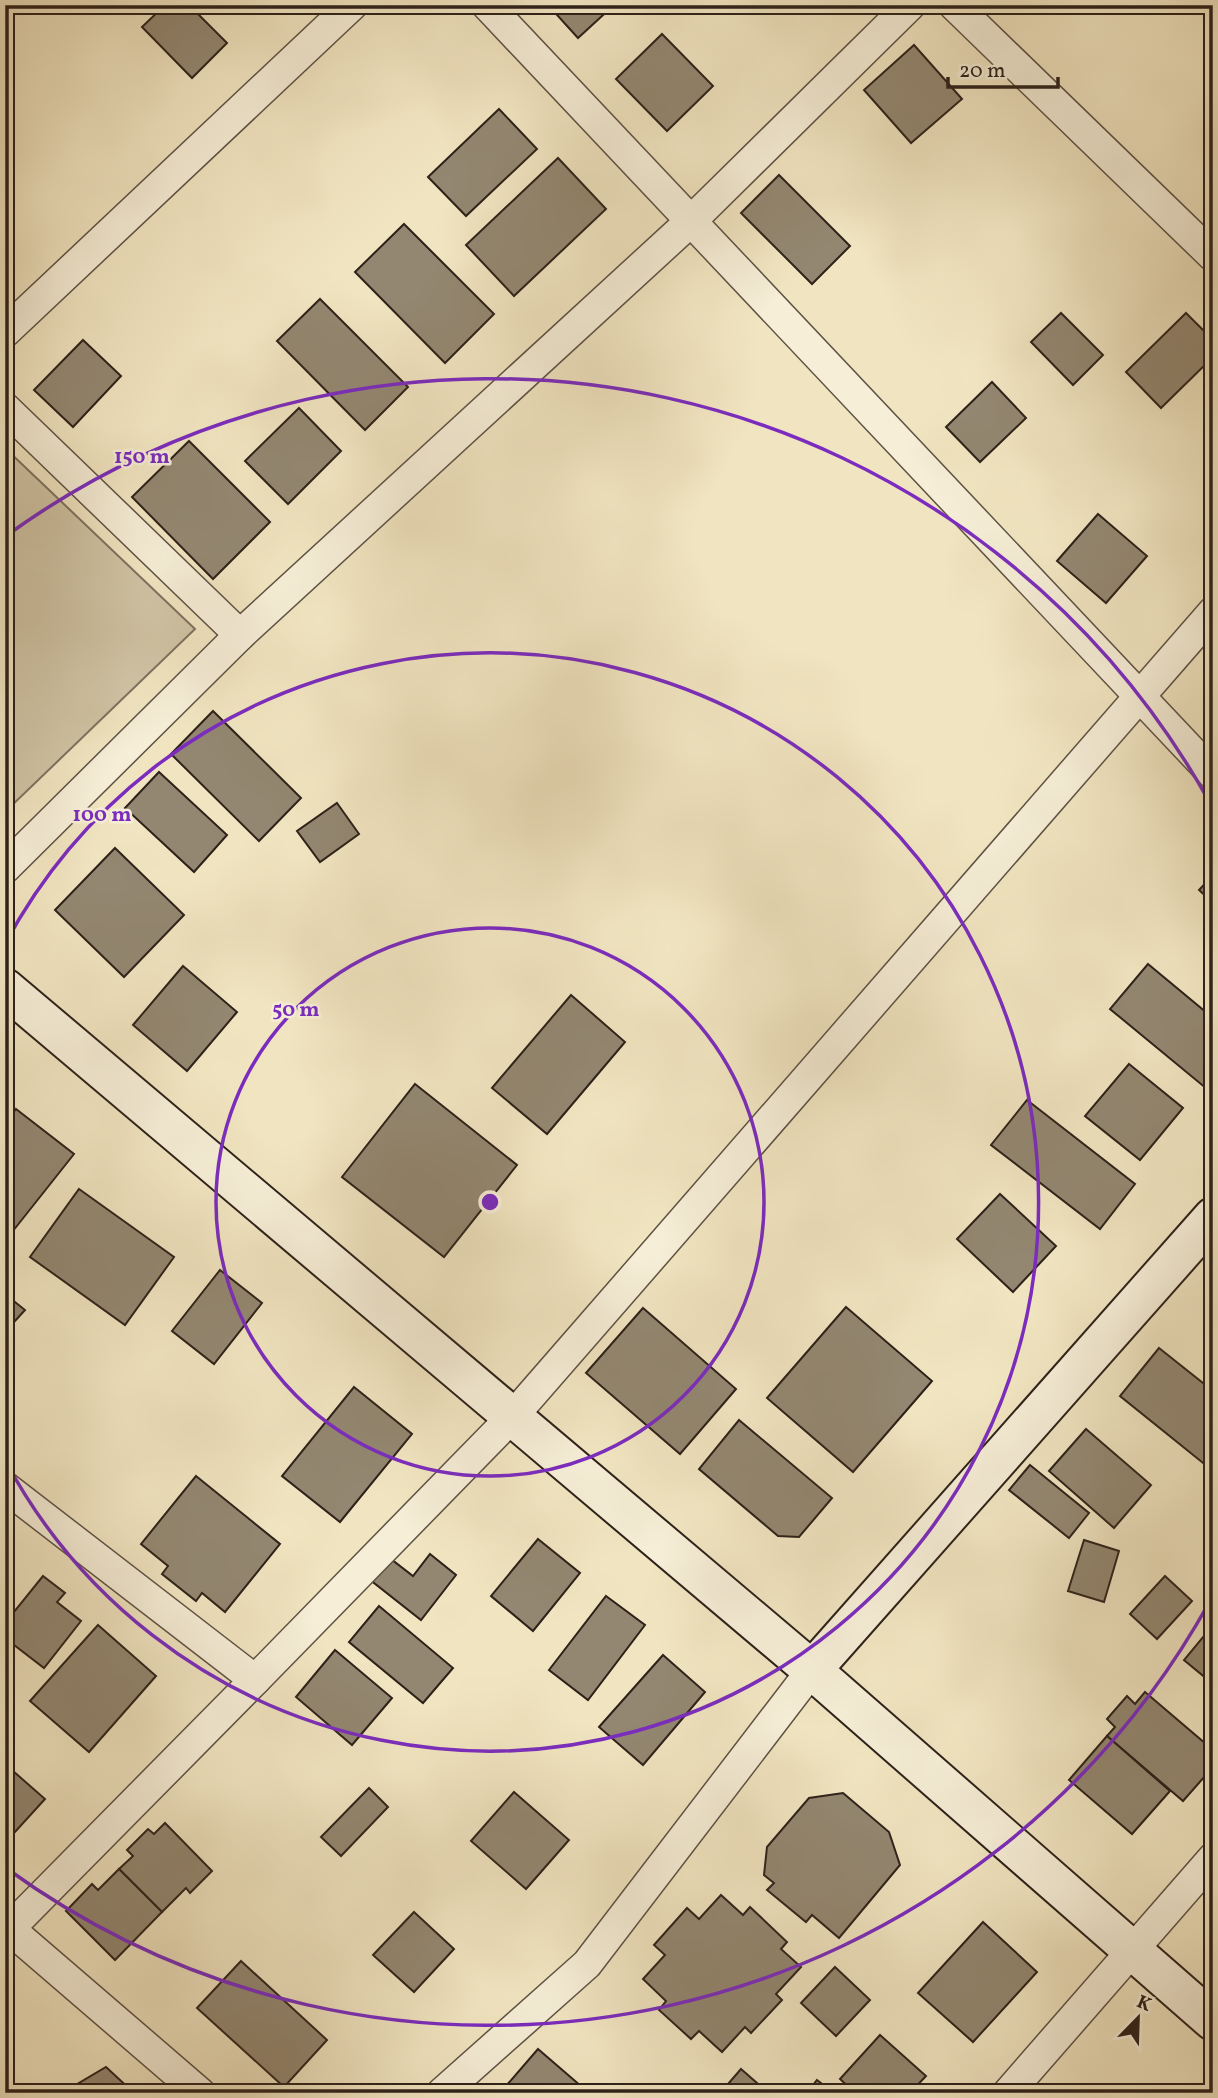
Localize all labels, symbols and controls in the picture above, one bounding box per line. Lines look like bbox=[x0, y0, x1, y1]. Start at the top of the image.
scale bar bbox=[948, 46, 1059, 90]
text: 20 m bbox=[959, 57, 1005, 86]
text: 150 m bbox=[114, 443, 170, 472]
text: 100 m bbox=[72, 801, 132, 830]
text: 50 m bbox=[272, 996, 320, 1025]
centre of rings bbox=[478, 1190, 502, 1214]
north arrow bbox=[1102, 1982, 1172, 2052]
text: K bbox=[1132, 1990, 1155, 2019]

